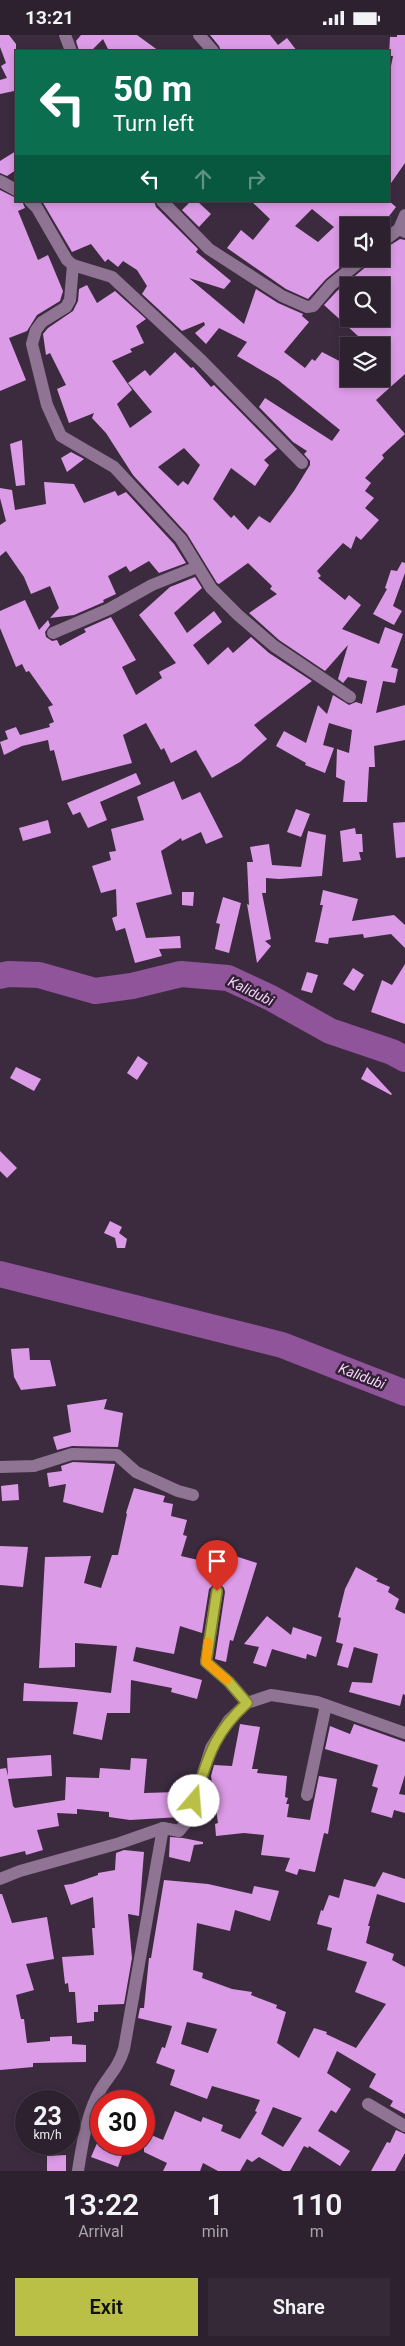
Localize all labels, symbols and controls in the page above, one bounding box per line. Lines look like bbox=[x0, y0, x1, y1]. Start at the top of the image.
text: 13:21 bbox=[25, 6, 74, 29]
text: 50 m bbox=[113, 69, 192, 110]
icon: left bbox=[30, 70, 95, 135]
text: Turn left bbox=[113, 111, 194, 136]
icon: left bbox=[136, 165, 164, 193]
icon: ahead bbox=[189, 165, 217, 193]
icon: right bbox=[242, 165, 270, 193]
map controls bbox=[340, 217, 390, 387]
button: sound bbox=[340, 217, 390, 267]
button: search bbox=[340, 277, 390, 327]
button: layers bbox=[340, 337, 390, 387]
water label: Kalidubi bbox=[226, 973, 277, 1009]
water label: Kalidubi bbox=[336, 1360, 388, 1392]
pin bbox=[196, 1540, 238, 1591]
icon: arrive bbox=[203, 1547, 231, 1575]
position arrow bbox=[167, 1774, 219, 1826]
speed limit sign: 30 bbox=[90, 2090, 155, 2155]
text: 23 bbox=[33, 2102, 62, 2131]
text: km/h bbox=[33, 2128, 62, 2142]
text: 13:22 bbox=[63, 2187, 139, 2222]
text: 1 bbox=[207, 2187, 224, 2222]
text: 110 bbox=[291, 2187, 342, 2222]
text: Arrival bbox=[78, 2222, 124, 2241]
text: min bbox=[202, 2222, 229, 2241]
text: m bbox=[310, 2222, 324, 2241]
button: Exit bbox=[15, 2278, 198, 2336]
button: Share bbox=[208, 2278, 390, 2336]

